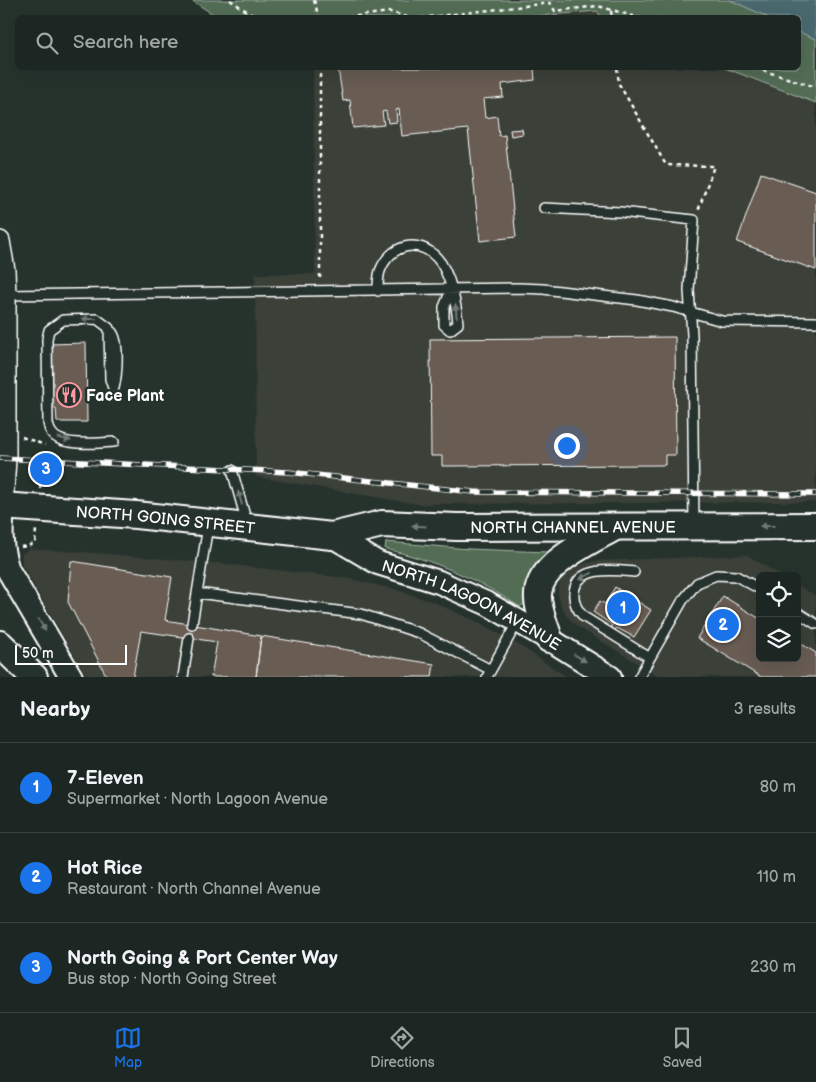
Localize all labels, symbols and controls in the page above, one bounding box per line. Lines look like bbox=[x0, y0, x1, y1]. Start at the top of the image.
search box bbox=[15, 15, 801, 70]
icon: search bbox=[33, 29, 61, 57]
text: Search here bbox=[73, 31, 178, 54]
one-way arrow bbox=[452, 303, 460, 319]
one-way arrow bbox=[81, 315, 97, 323]
restaurant icon: Face Plant bbox=[56, 382, 82, 408]
place label: Face Plant bbox=[86, 387, 165, 406]
your location bbox=[554, 433, 580, 459]
one-way arrow bbox=[57, 436, 72, 444]
pin: 3 bbox=[30, 450, 62, 488]
one-way arrow bbox=[236, 490, 244, 506]
street label: NORTH GOING STREET bbox=[75, 503, 256, 539]
street label: NORTH CHANNEL AVENUE bbox=[470, 518, 676, 538]
one-way arrow bbox=[411, 522, 427, 530]
one-way arrow bbox=[759, 522, 775, 530]
street label: NORTH LAGOON AVENUE bbox=[379, 557, 564, 655]
one-way arrow bbox=[579, 572, 594, 580]
map controls bbox=[756, 572, 801, 662]
button: locate bbox=[756, 572, 801, 617]
pin: 1 bbox=[607, 589, 639, 627]
pin: 2 bbox=[707, 606, 739, 644]
button: layers bbox=[756, 617, 801, 662]
one-way arrow bbox=[37, 619, 46, 632]
scale bar bbox=[15, 642, 128, 665]
text: 50 m bbox=[22, 645, 54, 662]
one-way arrow bbox=[573, 653, 586, 663]
text: Nearby bbox=[20, 697, 90, 722]
text: 3 results bbox=[734, 700, 796, 719]
text: 7-Eleven bbox=[67, 767, 144, 790]
text: 1 bbox=[33, 778, 39, 797]
text: 80 m bbox=[760, 778, 796, 797]
text: Supermarket · North Lagoon Avenue bbox=[67, 790, 328, 809]
text: Hot Rice bbox=[67, 857, 142, 880]
text: 2 bbox=[31, 868, 41, 887]
text: 110 m bbox=[757, 868, 796, 887]
text: Restaurant · North Channel Avenue bbox=[67, 880, 321, 899]
text: North Going & Port Center Way bbox=[67, 947, 338, 970]
text: 3 bbox=[31, 958, 41, 977]
text: 230 m bbox=[750, 958, 796, 977]
text: Bus stop · North Going Street bbox=[67, 970, 276, 989]
tab: Map bbox=[114, 1024, 142, 1071]
tab: Directions bbox=[370, 1024, 435, 1071]
tab: Saved bbox=[663, 1024, 702, 1071]

